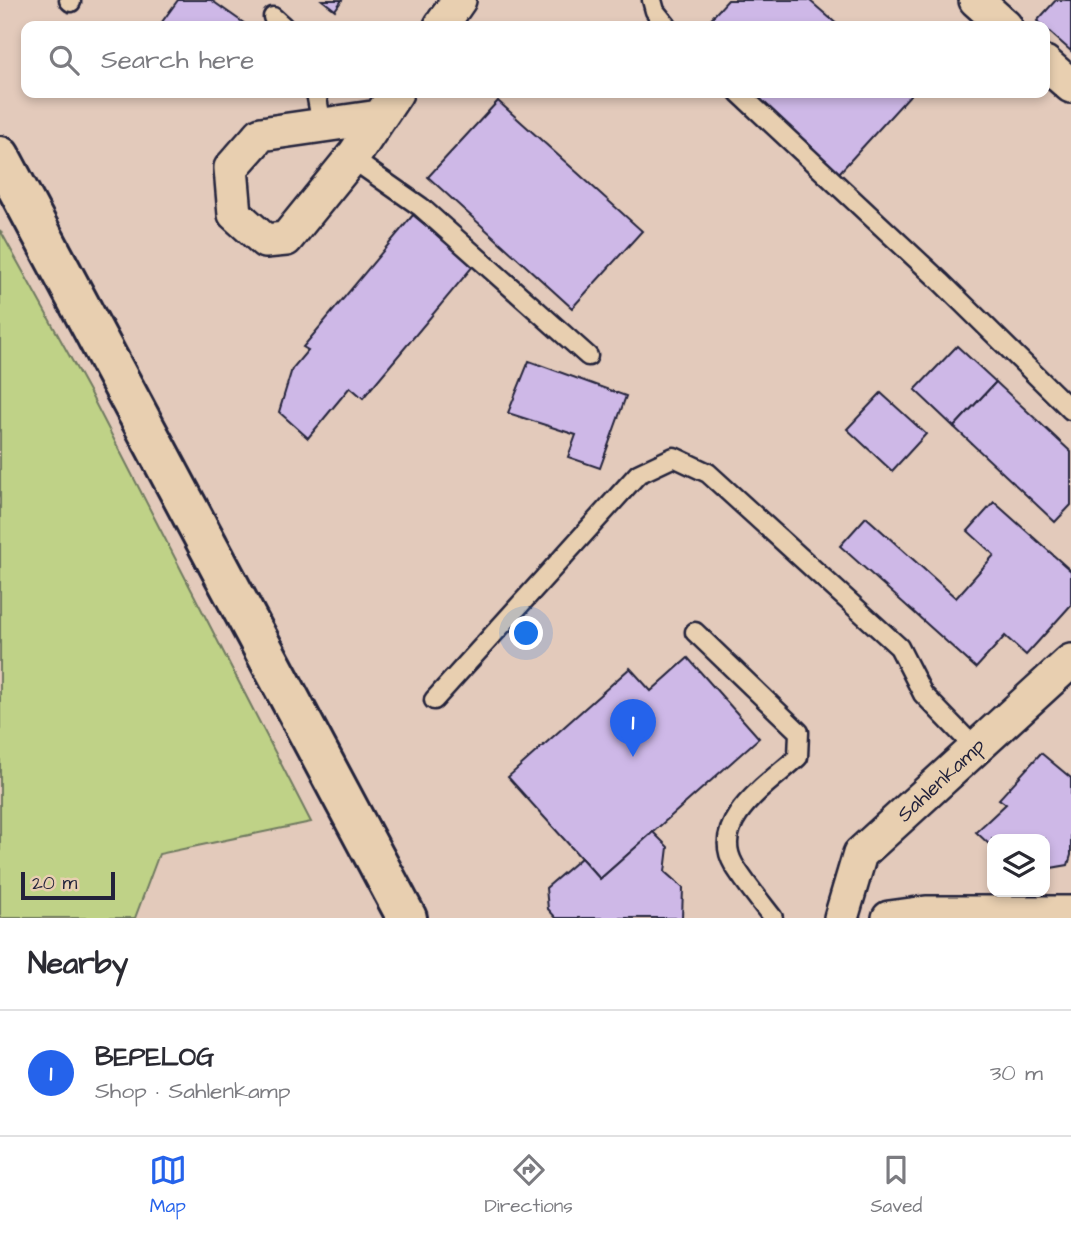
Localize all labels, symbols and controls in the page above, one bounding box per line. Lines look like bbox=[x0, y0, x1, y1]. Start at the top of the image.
search box bbox=[21, 21, 1050, 98]
icon: search bbox=[45, 41, 83, 79]
text: Search here bbox=[101, 42, 254, 78]
your location bbox=[509, 616, 543, 650]
pin: 1 bbox=[610, 699, 656, 757]
street label: Sahlenkamp bbox=[890, 731, 993, 829]
map controls bbox=[987, 834, 1050, 897]
button: layers bbox=[987, 834, 1050, 897]
scale bar bbox=[21, 869, 116, 901]
text: 20 m bbox=[32, 870, 77, 897]
text: Nearby bbox=[28, 943, 128, 985]
text: BEPELOG bbox=[95, 1039, 214, 1075]
text: 1 bbox=[50, 1057, 52, 1089]
text: 30 m bbox=[990, 1057, 1043, 1089]
text: Shop · Sahlenkamp bbox=[95, 1075, 291, 1107]
tab: Map bbox=[149, 1151, 187, 1220]
tab: Directions bbox=[484, 1151, 573, 1220]
tab: Saved bbox=[870, 1151, 922, 1220]

